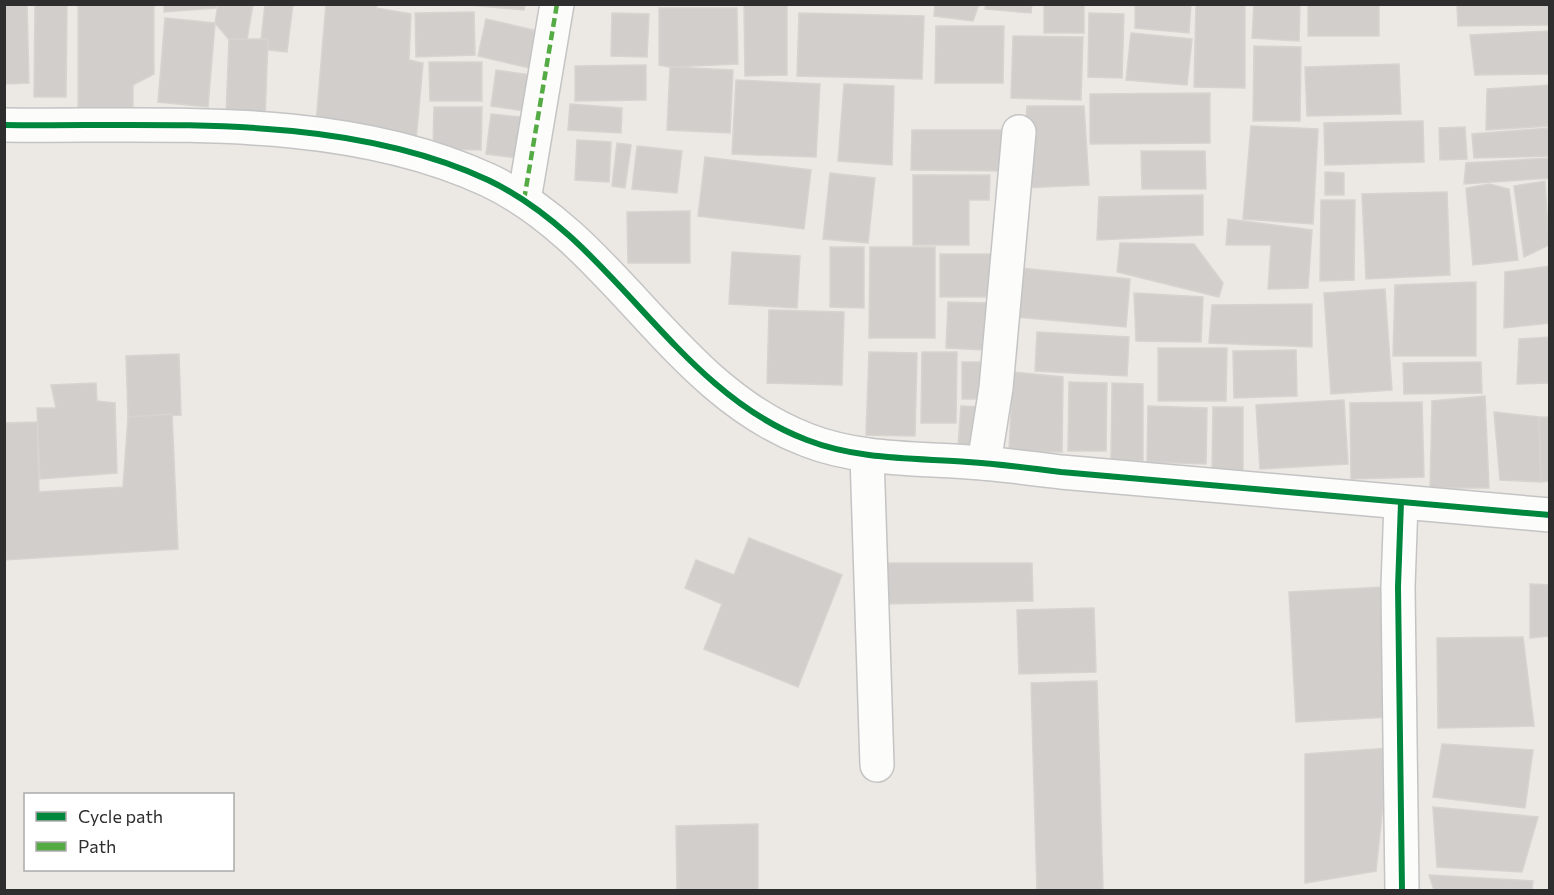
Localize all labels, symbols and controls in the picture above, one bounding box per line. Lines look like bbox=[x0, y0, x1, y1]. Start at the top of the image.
legend bbox=[24, 793, 234, 871]
text: Cycle path bbox=[78, 805, 163, 827]
text: Path bbox=[78, 835, 116, 857]

